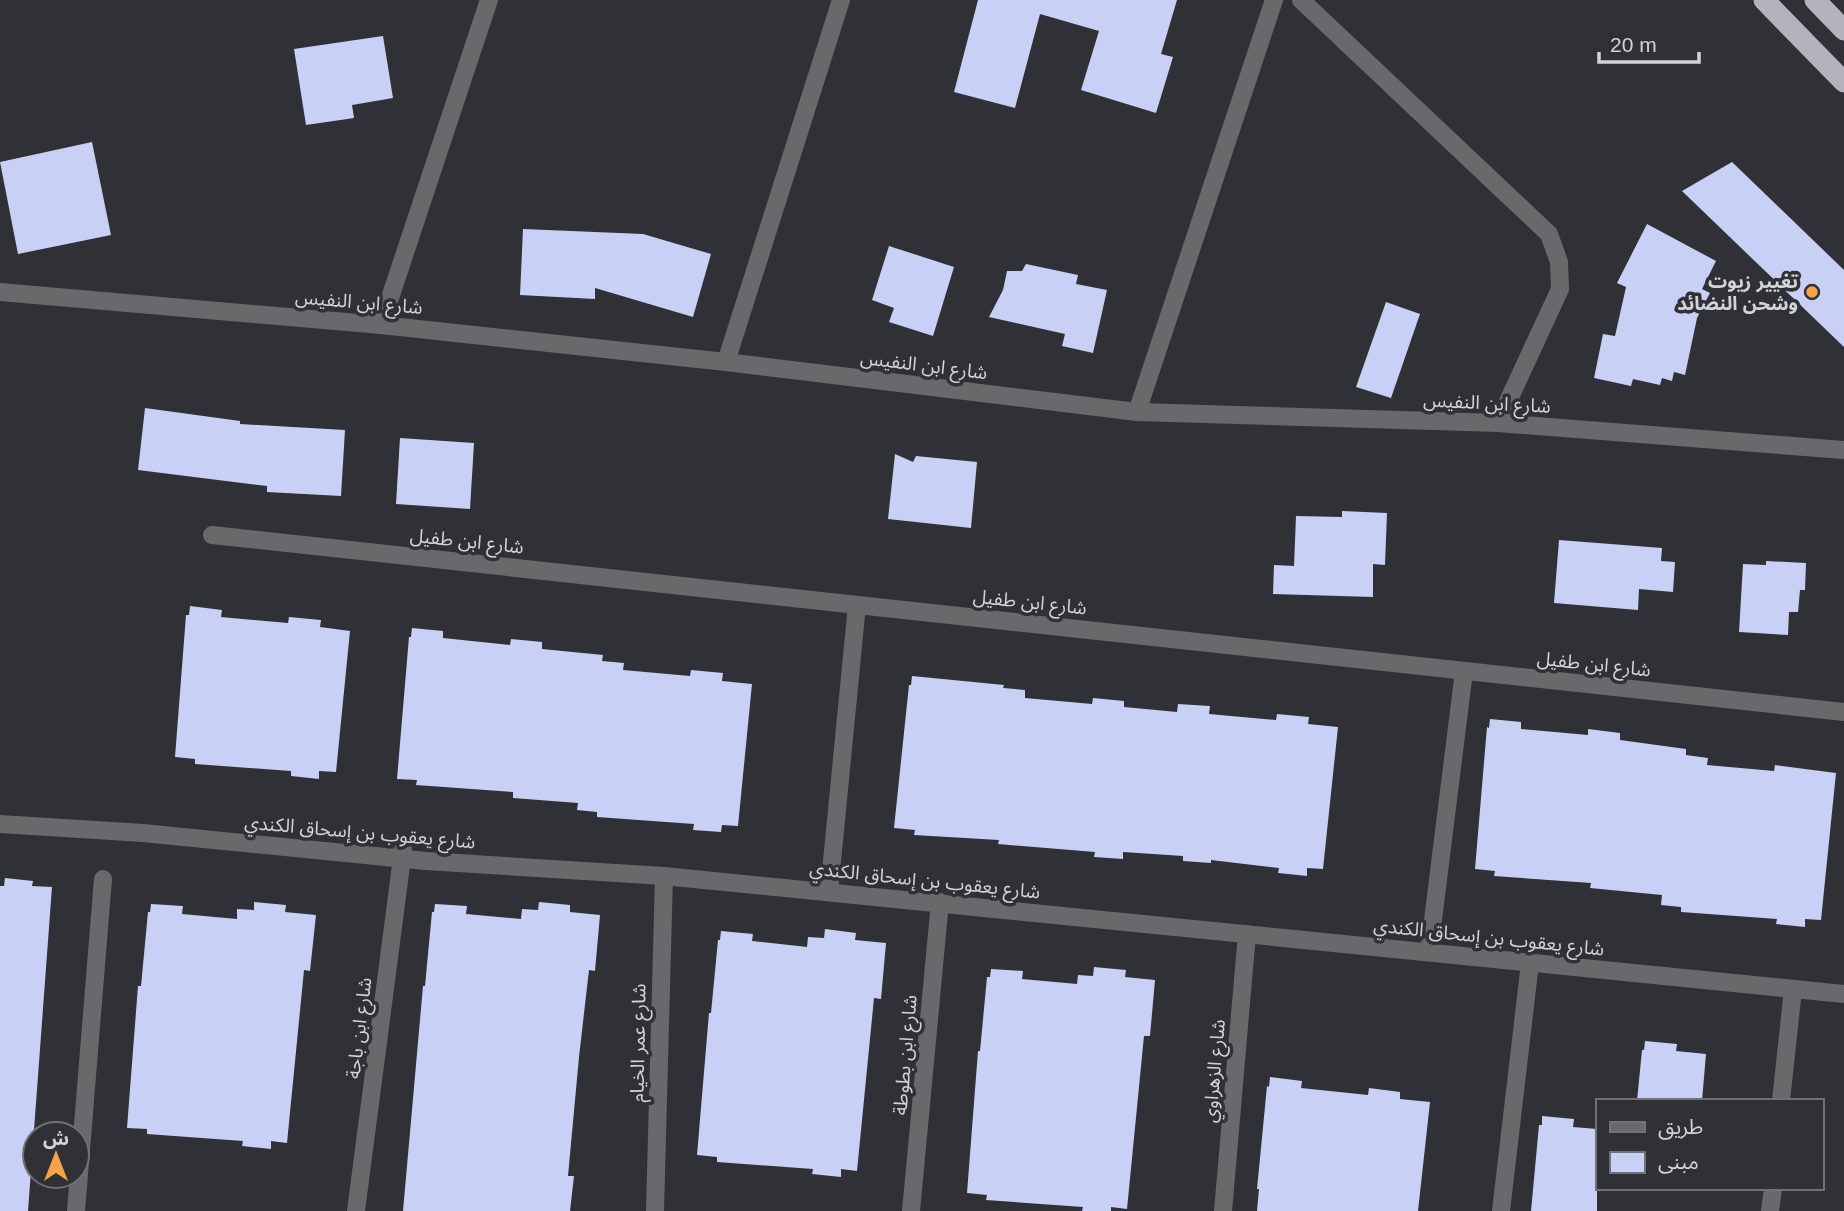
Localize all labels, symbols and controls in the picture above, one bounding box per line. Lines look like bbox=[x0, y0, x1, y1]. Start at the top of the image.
scale bar bbox=[1599, 21, 1699, 65]
text: 20 m bbox=[1610, 33, 1657, 56]
place label: تغيير زيوت وشحن النضائد bbox=[1677, 271, 1798, 314]
marker: تغيير زيوت وشحن النضائد bbox=[1804, 284, 1820, 300]
street label: شارع ابن النفيس bbox=[294, 286, 424, 321]
street label: شارع ابن النفيس bbox=[859, 347, 989, 386]
street label: شارع ابن النفيس bbox=[1423, 389, 1551, 420]
street label: شارع ابن طفيل bbox=[409, 525, 525, 560]
street label: شارع ابن طفيل bbox=[972, 586, 1088, 621]
street label: شارع ابن طفيل bbox=[1536, 648, 1652, 683]
street label: شارع يعقوب بن إسحاق الكندي bbox=[243, 811, 476, 857]
street label: شارع يعقوب بن إسحاق الكندي bbox=[808, 857, 1041, 907]
street label: شارع يعقوب بن إسحاق الكندي bbox=[1372, 914, 1605, 964]
street label: شارع ابن باجة bbox=[342, 976, 379, 1080]
street label: شارع عمر الخيام bbox=[626, 983, 654, 1103]
street label: شارع ابن بطوطة bbox=[889, 994, 924, 1116]
street label: شارع الزهراوي bbox=[1199, 1018, 1233, 1124]
legend bbox=[1596, 1099, 1823, 1190]
text: طريق bbox=[1658, 1115, 1703, 1140]
north arrow bbox=[21, 1120, 91, 1190]
text: ش bbox=[43, 1128, 69, 1149]
text: مبنى bbox=[1658, 1150, 1699, 1174]

